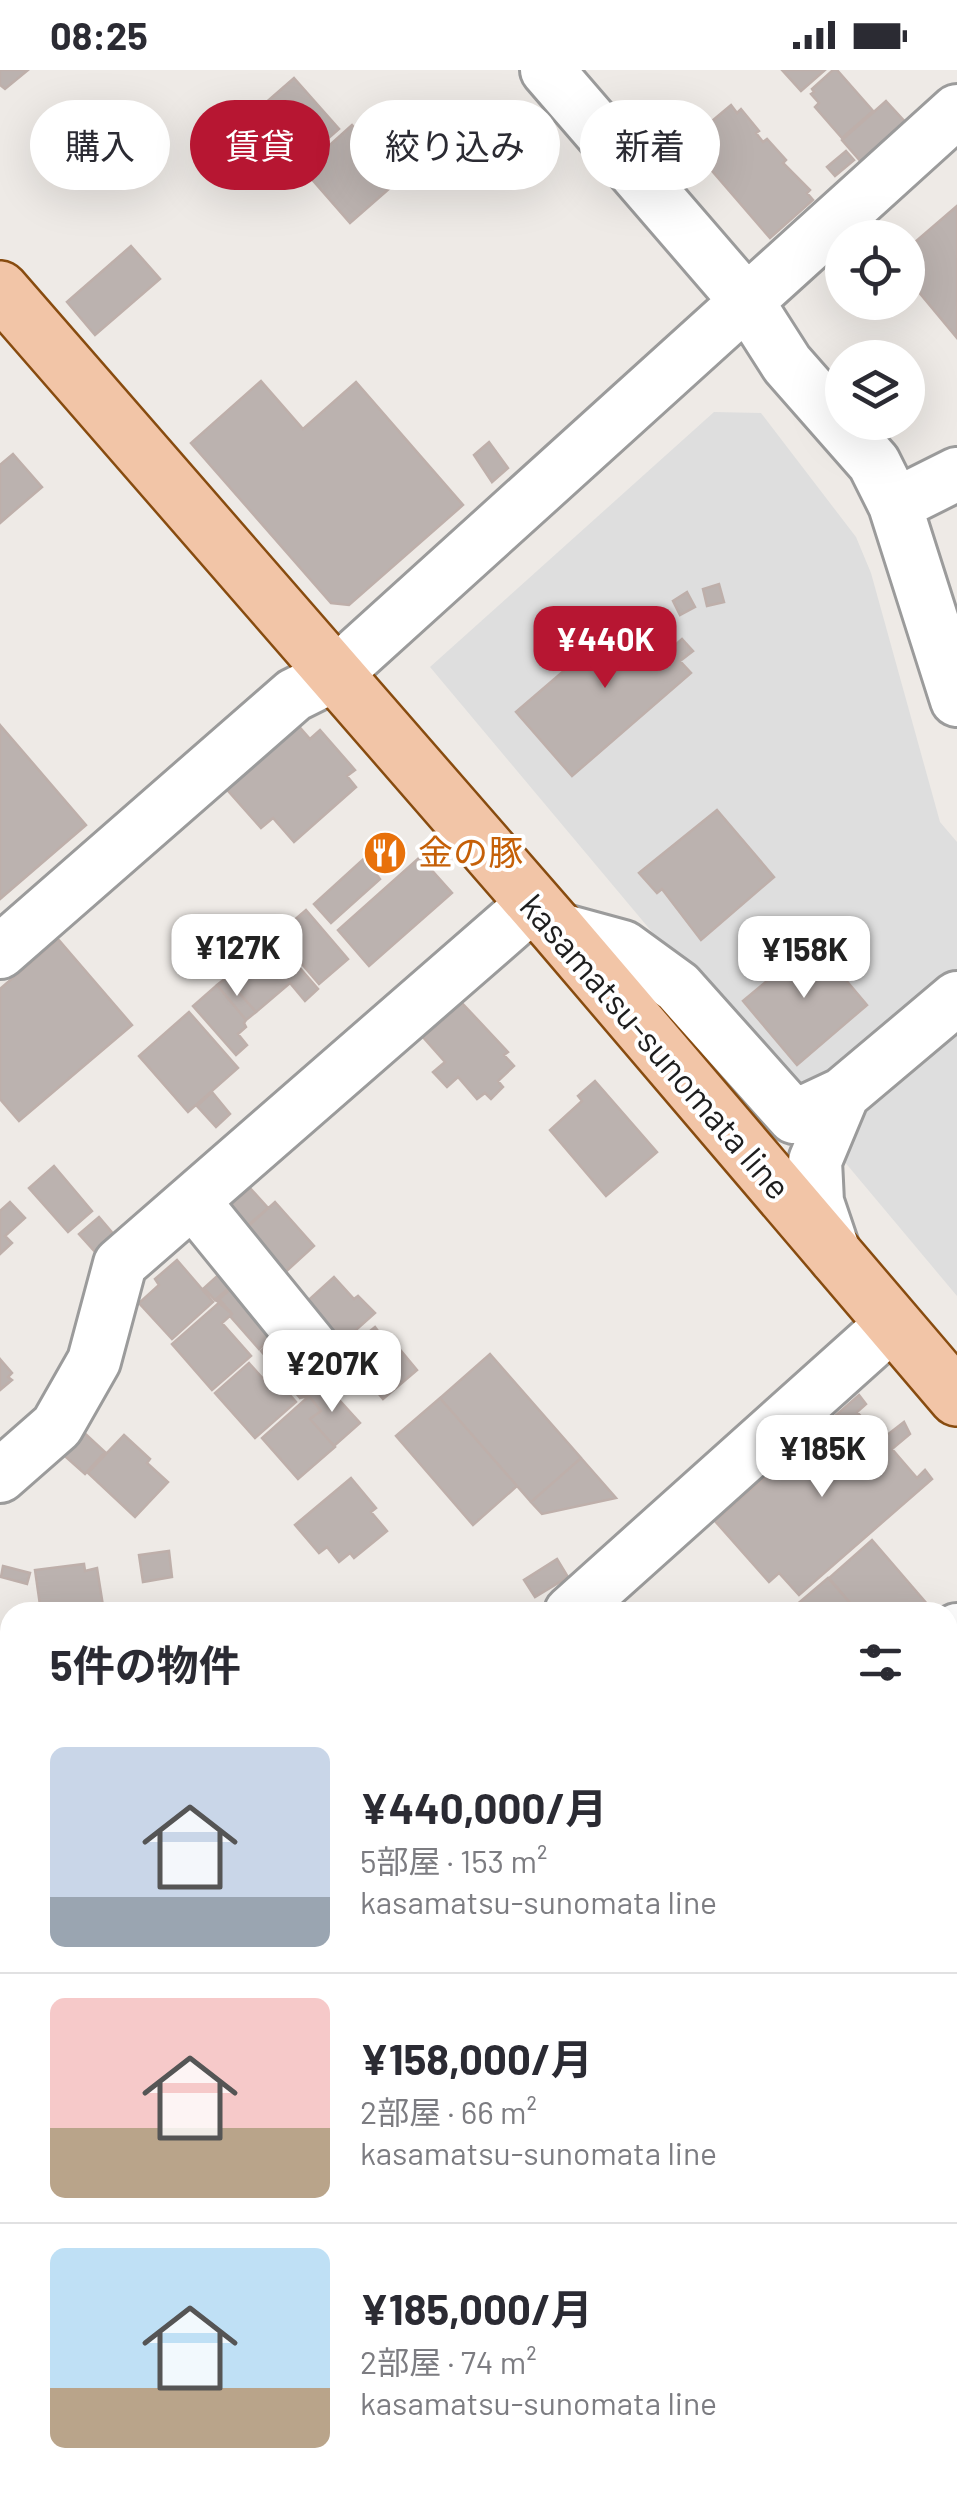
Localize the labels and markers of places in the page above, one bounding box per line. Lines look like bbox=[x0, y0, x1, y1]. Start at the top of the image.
pin: ¥440K bbox=[535, 606, 675, 691]
restaurant icon: 金の豚 bbox=[362, 830, 408, 876]
place label: 金の豚 bbox=[418, 830, 523, 872]
pin: ¥127K bbox=[167, 914, 307, 999]
pin: ¥158K bbox=[734, 916, 874, 1001]
pin: ¥207K bbox=[262, 1330, 402, 1415]
pin: ¥185K bbox=[752, 1415, 892, 1500]

